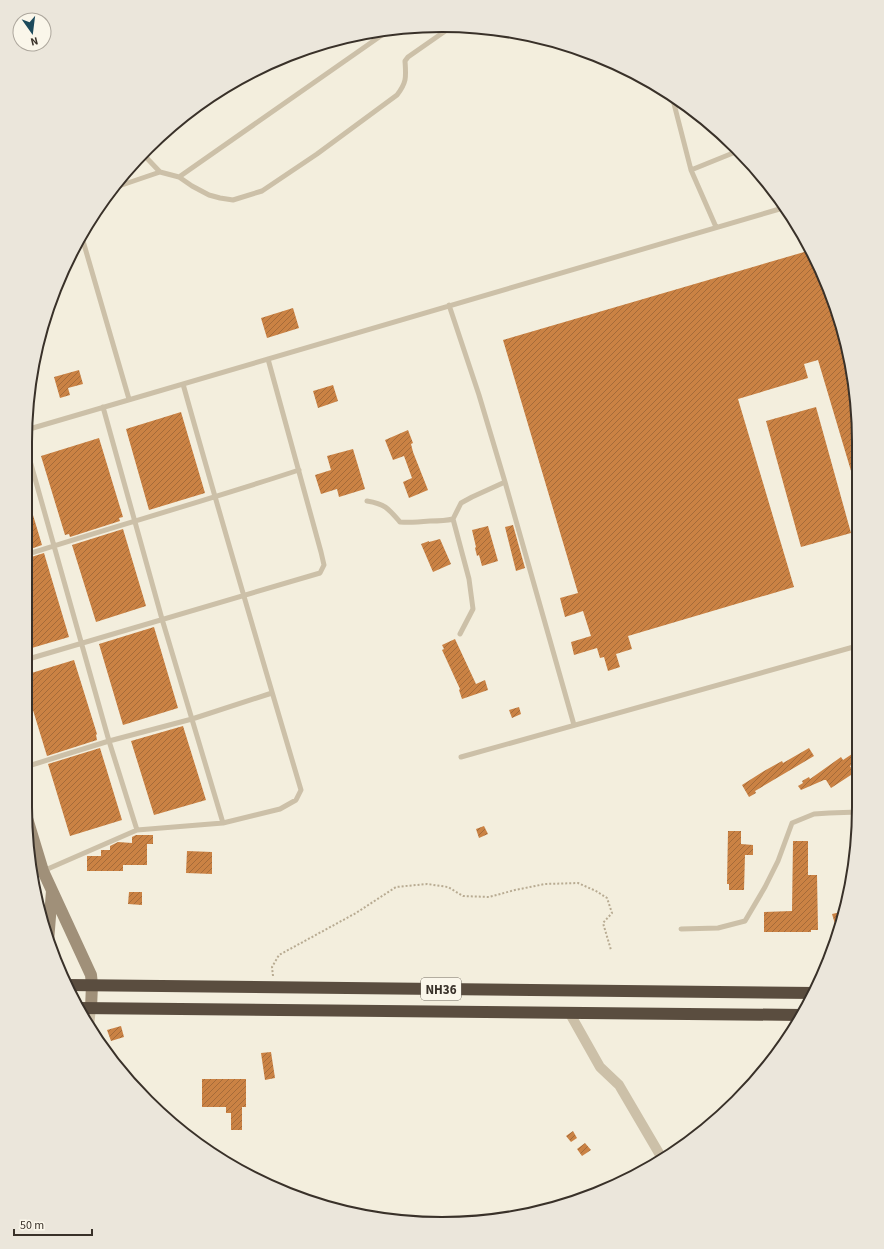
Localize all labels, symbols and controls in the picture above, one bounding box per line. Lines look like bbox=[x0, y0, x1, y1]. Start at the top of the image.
north arrow bbox=[12, 12, 52, 52]
text: N bbox=[29, 33, 40, 49]
road number: NH36 bbox=[421, 978, 461, 1000]
scale bar bbox=[14, 1211, 92, 1237]
text: 50 m bbox=[20, 1217, 44, 1234]

